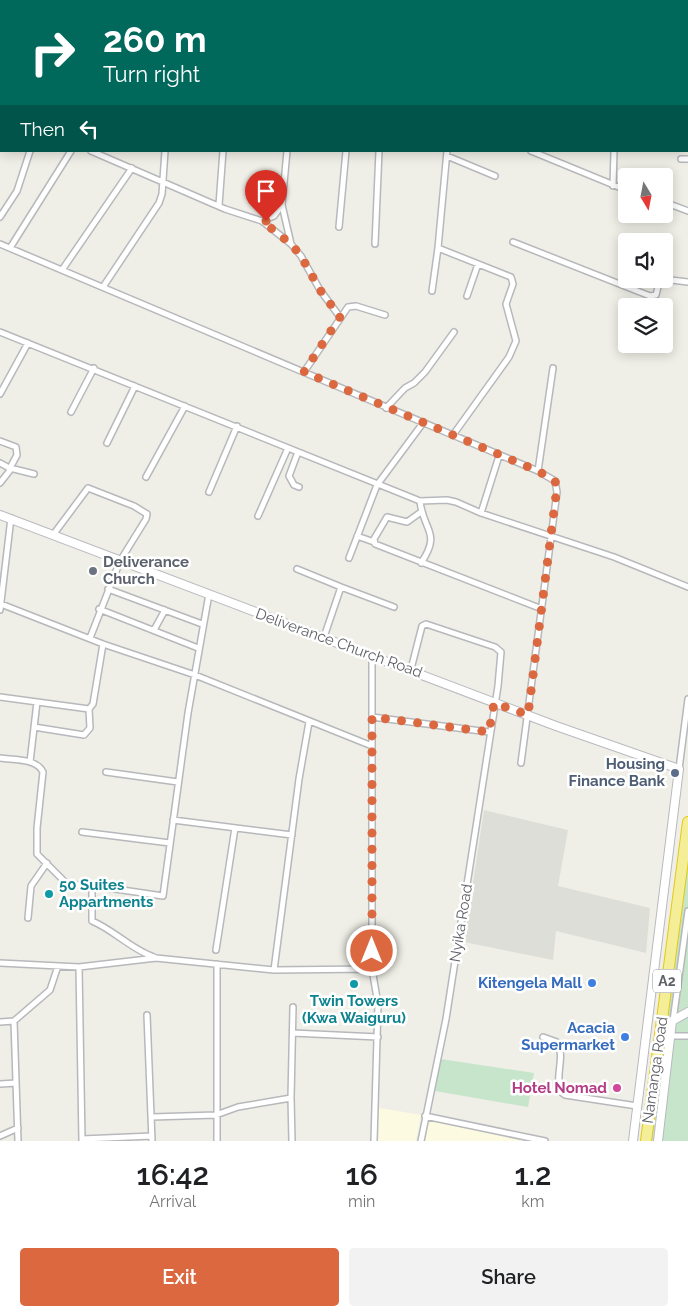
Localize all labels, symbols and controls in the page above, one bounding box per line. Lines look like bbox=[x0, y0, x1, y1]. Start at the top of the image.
text: 260 m bbox=[103, 19, 206, 60]
icon: right bbox=[20, 20, 85, 85]
text: Turn right bbox=[103, 61, 200, 87]
icon: left bbox=[75, 115, 103, 143]
text: Then bbox=[20, 118, 65, 140]
north arrow bbox=[618, 168, 672, 222]
map controls bbox=[618, 168, 673, 353]
pin bbox=[245, 170, 287, 221]
icon: arrive bbox=[252, 177, 280, 205]
button: sound bbox=[618, 233, 673, 288]
button: layers bbox=[618, 298, 673, 353]
place label: Deliverance Church bbox=[103, 553, 189, 588]
marker: Deliverance Church bbox=[87, 565, 99, 577]
street label: Deliverance Church Road bbox=[253, 604, 425, 682]
place label: Housing Finance Bank bbox=[569, 755, 666, 790]
marker: Housing Finance Bank bbox=[669, 767, 681, 779]
place label: 50 Suites Appartments bbox=[59, 876, 153, 911]
street label: Nyika Road bbox=[446, 883, 476, 963]
marker: 50 Suites Appartments bbox=[43, 888, 55, 900]
position arrow bbox=[345, 924, 397, 976]
road number: A2 bbox=[653, 969, 681, 992]
place label: Kitengela Mall bbox=[478, 974, 582, 992]
marker: Kitengela Mall bbox=[586, 977, 598, 989]
marker: Twin Towers (Kwa Waiguru) bbox=[348, 978, 360, 990]
place label: Twin Towers (Kwa Waiguru) bbox=[302, 992, 406, 1027]
street label: Namanga Road bbox=[639, 1015, 671, 1125]
place label: Acacia Supermarket bbox=[521, 1019, 615, 1054]
marker: Acacia Supermarket bbox=[619, 1031, 631, 1043]
place label: Hotel Nomad bbox=[512, 1079, 607, 1097]
marker: Hotel Nomad bbox=[611, 1082, 623, 1094]
text: 16:42 bbox=[137, 1157, 209, 1192]
text: 16 bbox=[346, 1157, 378, 1192]
text: 1.2 bbox=[514, 1157, 551, 1192]
text: Arrival bbox=[149, 1192, 196, 1211]
text: min bbox=[348, 1192, 375, 1211]
text: km bbox=[521, 1192, 545, 1211]
button: Exit bbox=[20, 1248, 339, 1306]
button: Share bbox=[349, 1248, 668, 1306]

